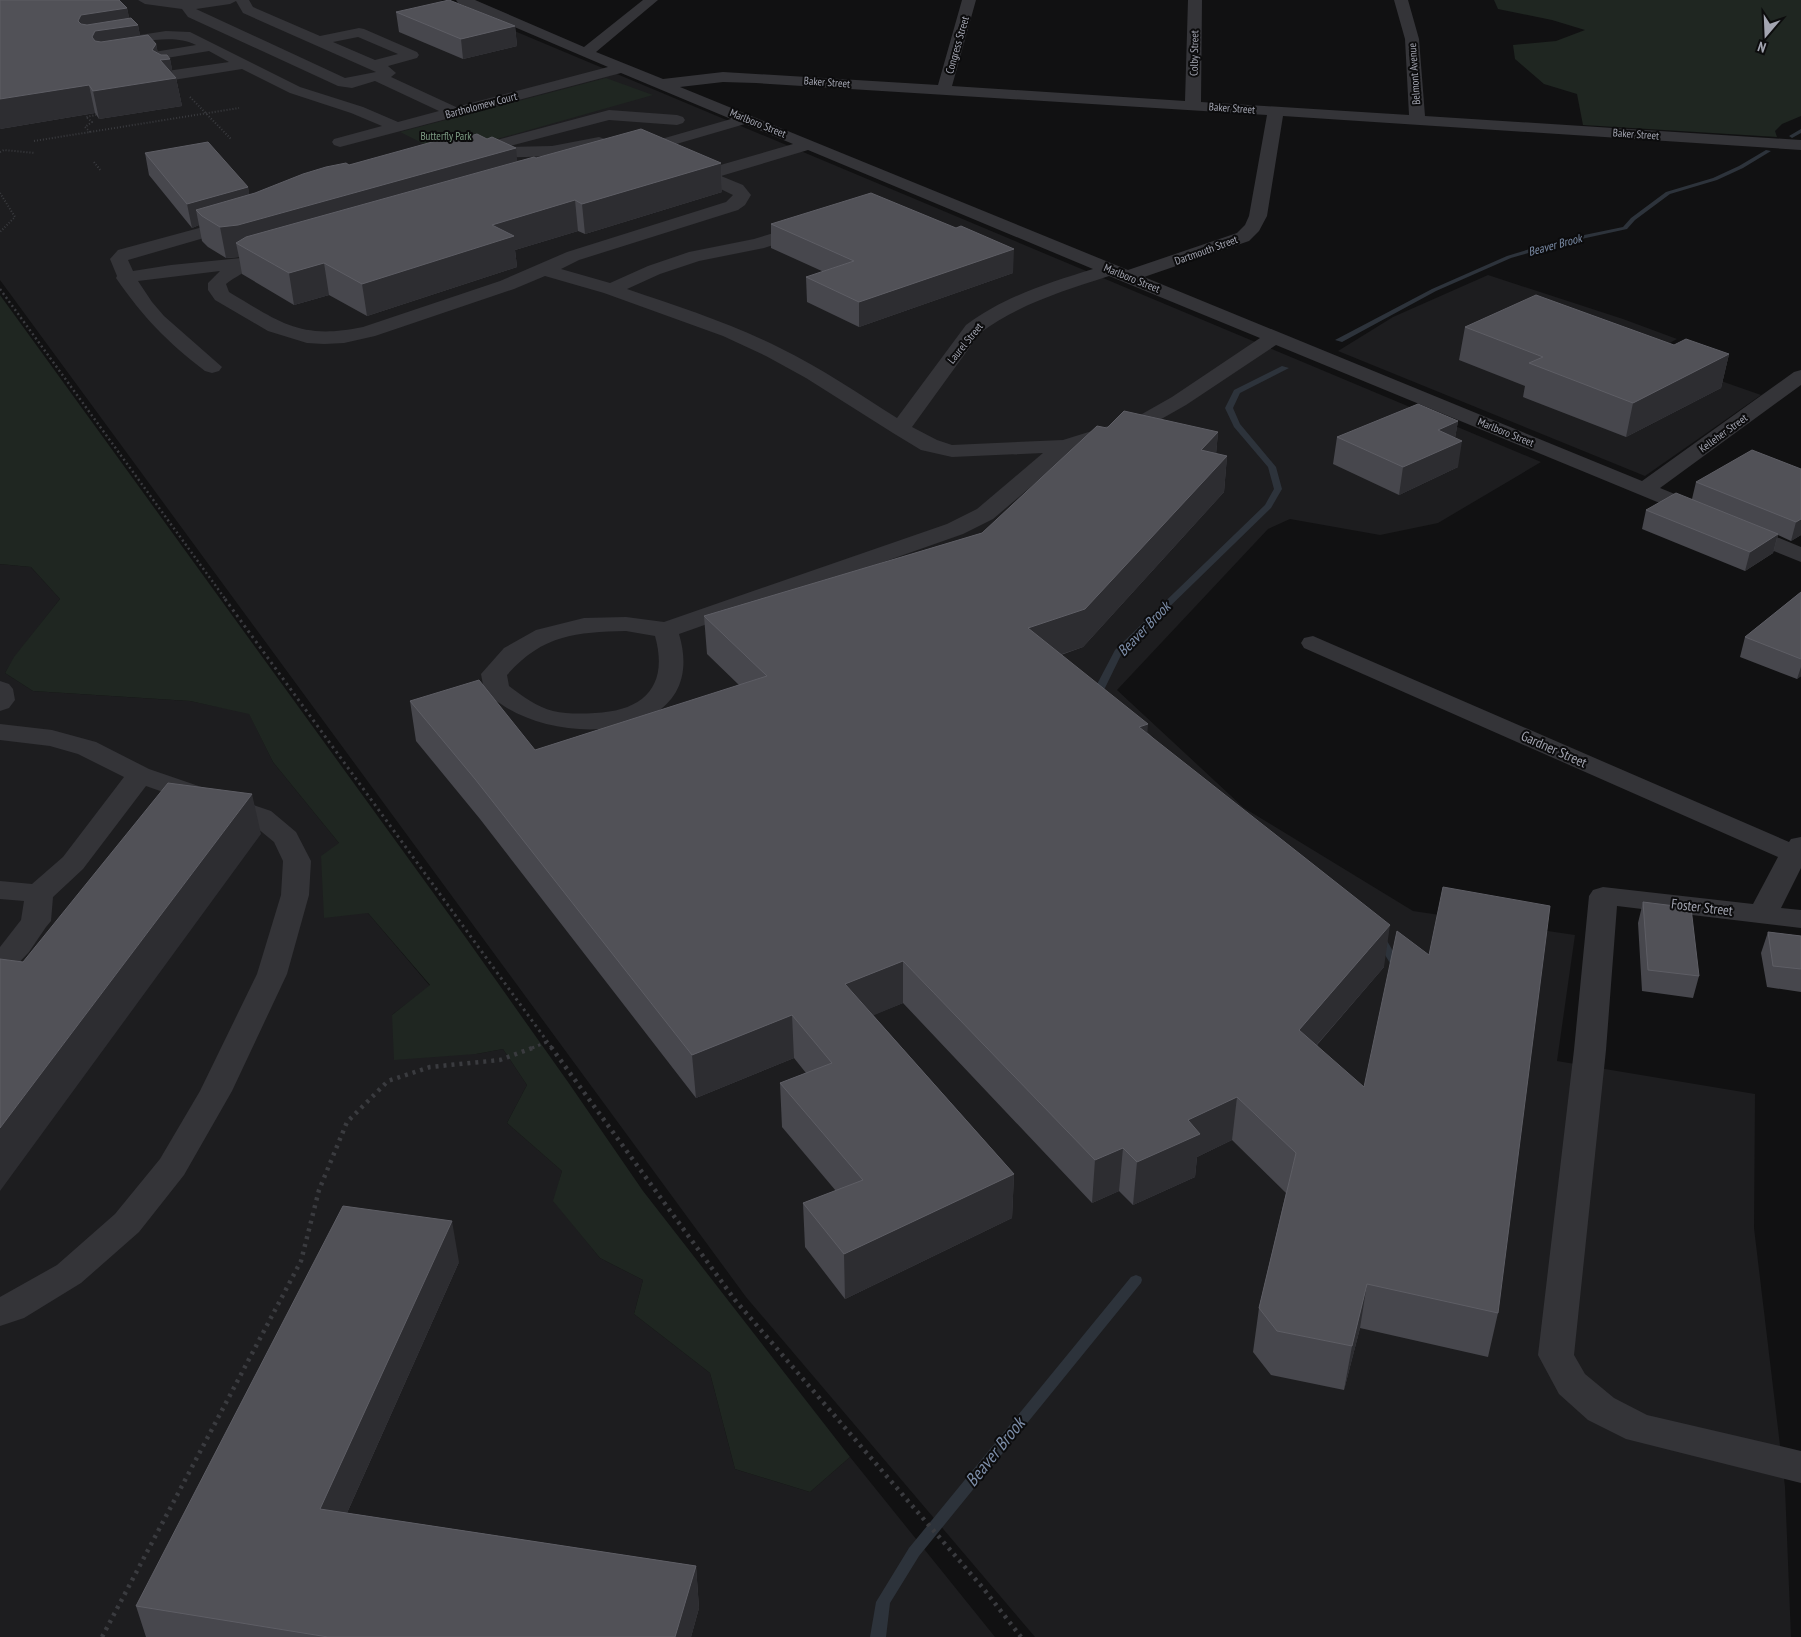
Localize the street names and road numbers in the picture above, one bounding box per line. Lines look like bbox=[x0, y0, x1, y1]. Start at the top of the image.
street label: Congress Street bbox=[942, 15, 972, 75]
street label: Colby Street bbox=[1187, 30, 1201, 76]
street label: Belmont Avenue bbox=[1405, 42, 1423, 105]
street label: Baker Street bbox=[803, 73, 851, 91]
street label: Bartholomew Court bbox=[444, 89, 518, 121]
street label: Baker Street bbox=[1208, 99, 1256, 117]
street label: Marlboro Street bbox=[728, 105, 788, 141]
street label: Baker Street bbox=[1612, 125, 1660, 143]
street label: Dartmouth Street bbox=[1173, 232, 1239, 268]
street label: Marlboro Street bbox=[1102, 260, 1162, 296]
street label: Laurel Street bbox=[944, 320, 986, 366]
street label: Kelleher Street bbox=[1696, 411, 1750, 455]
street label: Marlboro Street bbox=[1476, 414, 1536, 450]
street label: Gardner Street bbox=[1518, 727, 1590, 772]
street label: Foster Street bbox=[1670, 894, 1734, 920]

